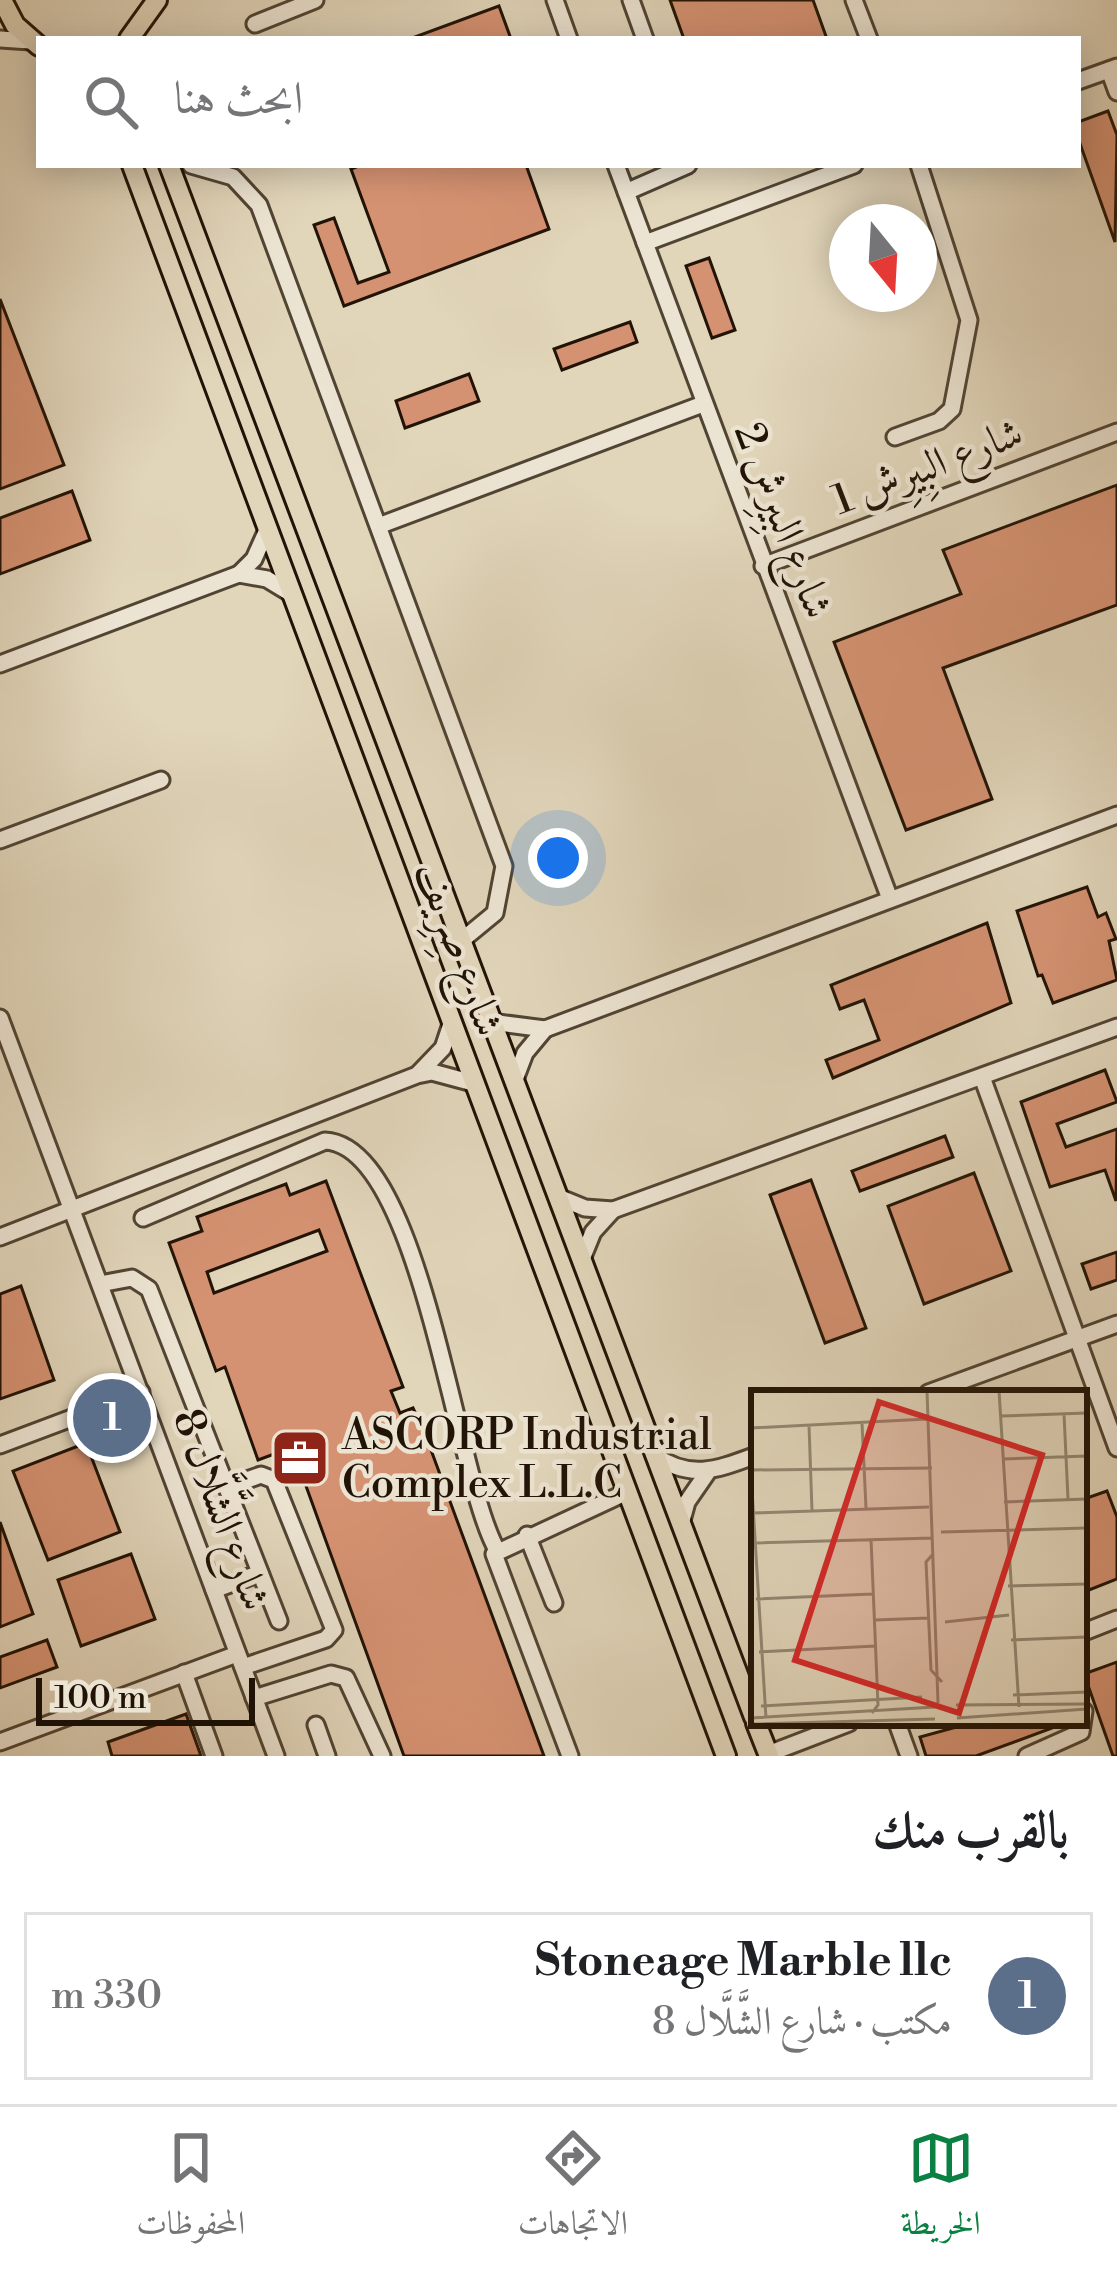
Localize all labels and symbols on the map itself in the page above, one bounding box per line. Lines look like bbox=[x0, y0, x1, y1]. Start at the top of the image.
north arrow bbox=[829, 204, 937, 312]
street label: شارع البِيرِش 1 bbox=[825, 407, 1033, 534]
street label: شارع البِيرِش 2 bbox=[715, 415, 844, 629]
your location bbox=[528, 828, 588, 888]
street label: شارع صِرِيف bbox=[396, 854, 515, 1046]
pin: 1 bbox=[73, 1373, 151, 1463]
inset map bbox=[751, 1390, 1087, 1726]
street label: شارع الشَّلَّال 8 bbox=[153, 1398, 291, 1620]
place label: ASCORP Industrial Complex L.L.C bbox=[341, 1410, 712, 1511]
office icon: ASCORP Industrial Complex L.L.C bbox=[269, 1427, 331, 1489]
scale bar bbox=[36, 1672, 255, 1725]

